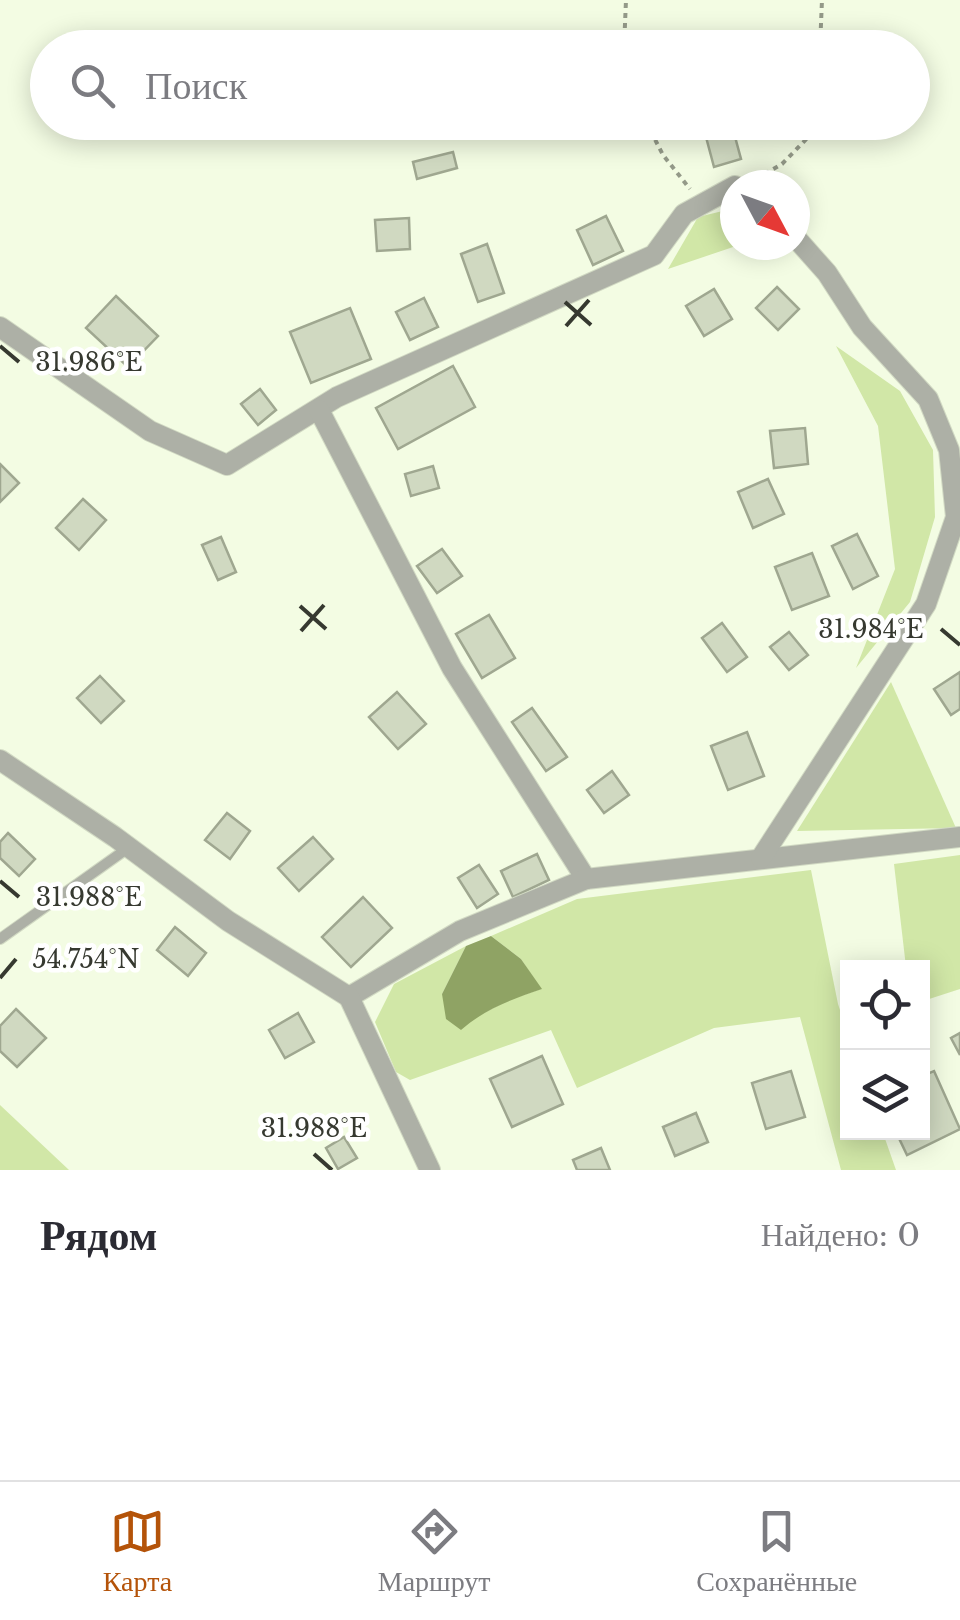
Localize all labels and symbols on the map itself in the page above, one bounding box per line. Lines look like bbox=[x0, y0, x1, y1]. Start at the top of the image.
north arrow bbox=[720, 170, 810, 260]
text: 31.986°E bbox=[35, 347, 143, 378]
text: 31.984°E bbox=[818, 614, 924, 645]
text: 31.988°E bbox=[36, 882, 142, 913]
text: 54.754°N bbox=[33, 944, 139, 975]
text: 31.988°E bbox=[261, 1113, 367, 1144]

